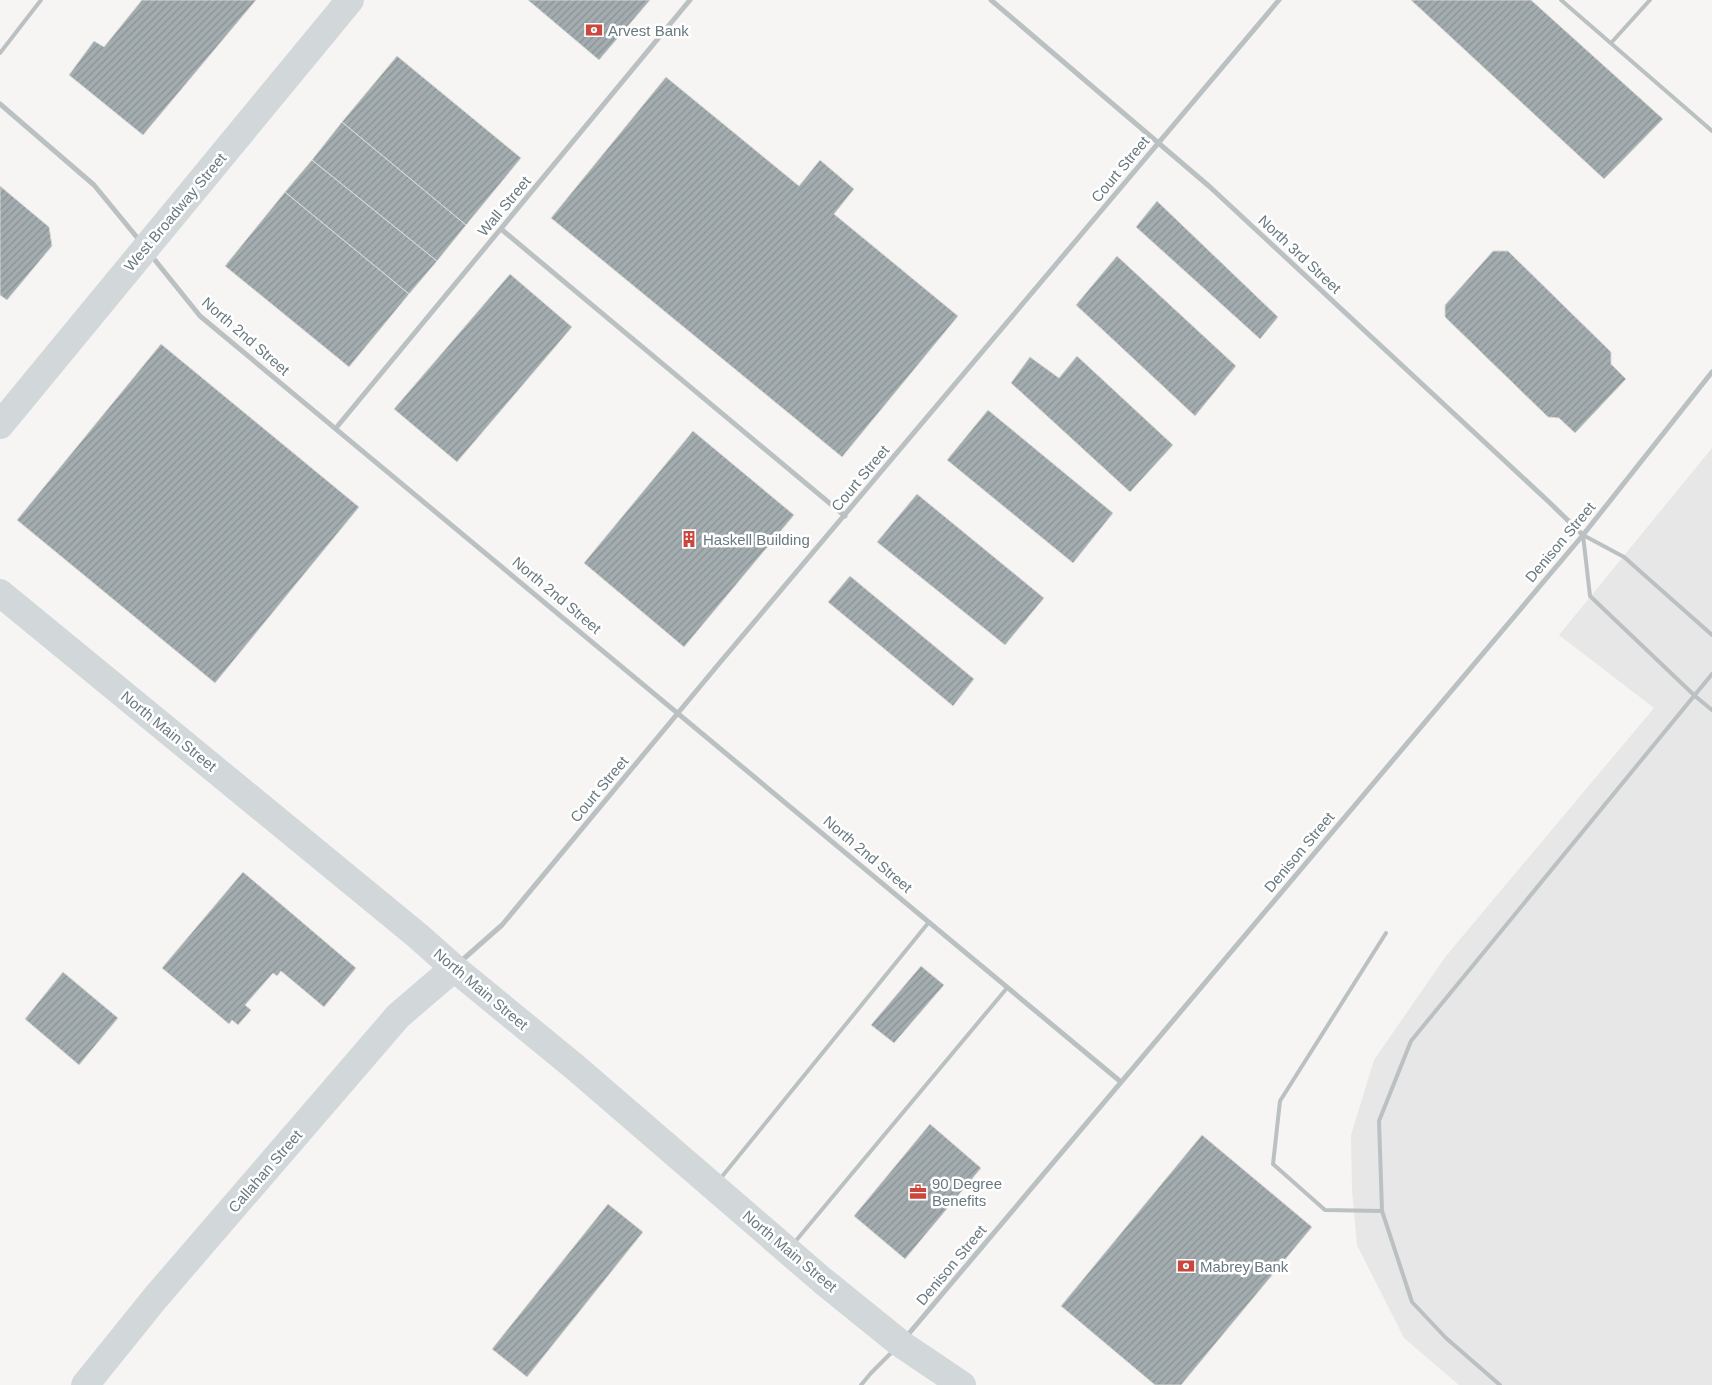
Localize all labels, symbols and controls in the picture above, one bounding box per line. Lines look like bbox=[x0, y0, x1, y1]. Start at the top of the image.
bank icon: Arvest Bank bbox=[584, 20, 604, 40]
place label: Arvest Bank bbox=[608, 22, 689, 39]
street label: Court Street bbox=[1087, 132, 1153, 205]
street label: West Broadway Street bbox=[121, 149, 230, 275]
street label: Wall Street bbox=[474, 172, 534, 239]
street label: North 3rd Street bbox=[1255, 211, 1345, 297]
street label: North 2nd Street bbox=[199, 293, 294, 379]
street label: Court Street bbox=[827, 441, 893, 514]
street label: Denison Street bbox=[1522, 498, 1599, 585]
building icon: Haskell Building bbox=[679, 529, 699, 549]
place label: Haskell Building bbox=[703, 531, 810, 548]
street label: North 2nd Street bbox=[509, 553, 605, 637]
street label: North Main Street bbox=[118, 687, 221, 775]
street label: Court Street bbox=[566, 752, 632, 825]
street label: Denison Street bbox=[1261, 808, 1338, 895]
street label: North 2nd Street bbox=[820, 812, 916, 896]
street label: North Main Street bbox=[431, 945, 532, 1034]
street label: Callahan Street bbox=[225, 1126, 306, 1216]
place label: 90 Degree Benefits bbox=[932, 1175, 1002, 1209]
office icon: 90 Degree Benefits bbox=[908, 1182, 928, 1202]
street label: North Main Street bbox=[740, 1207, 841, 1296]
street label: Denison Street bbox=[913, 1221, 990, 1308]
bank icon: Mabrey Bank bbox=[1176, 1256, 1196, 1276]
place label: Mabrey Bank bbox=[1200, 1258, 1289, 1275]

